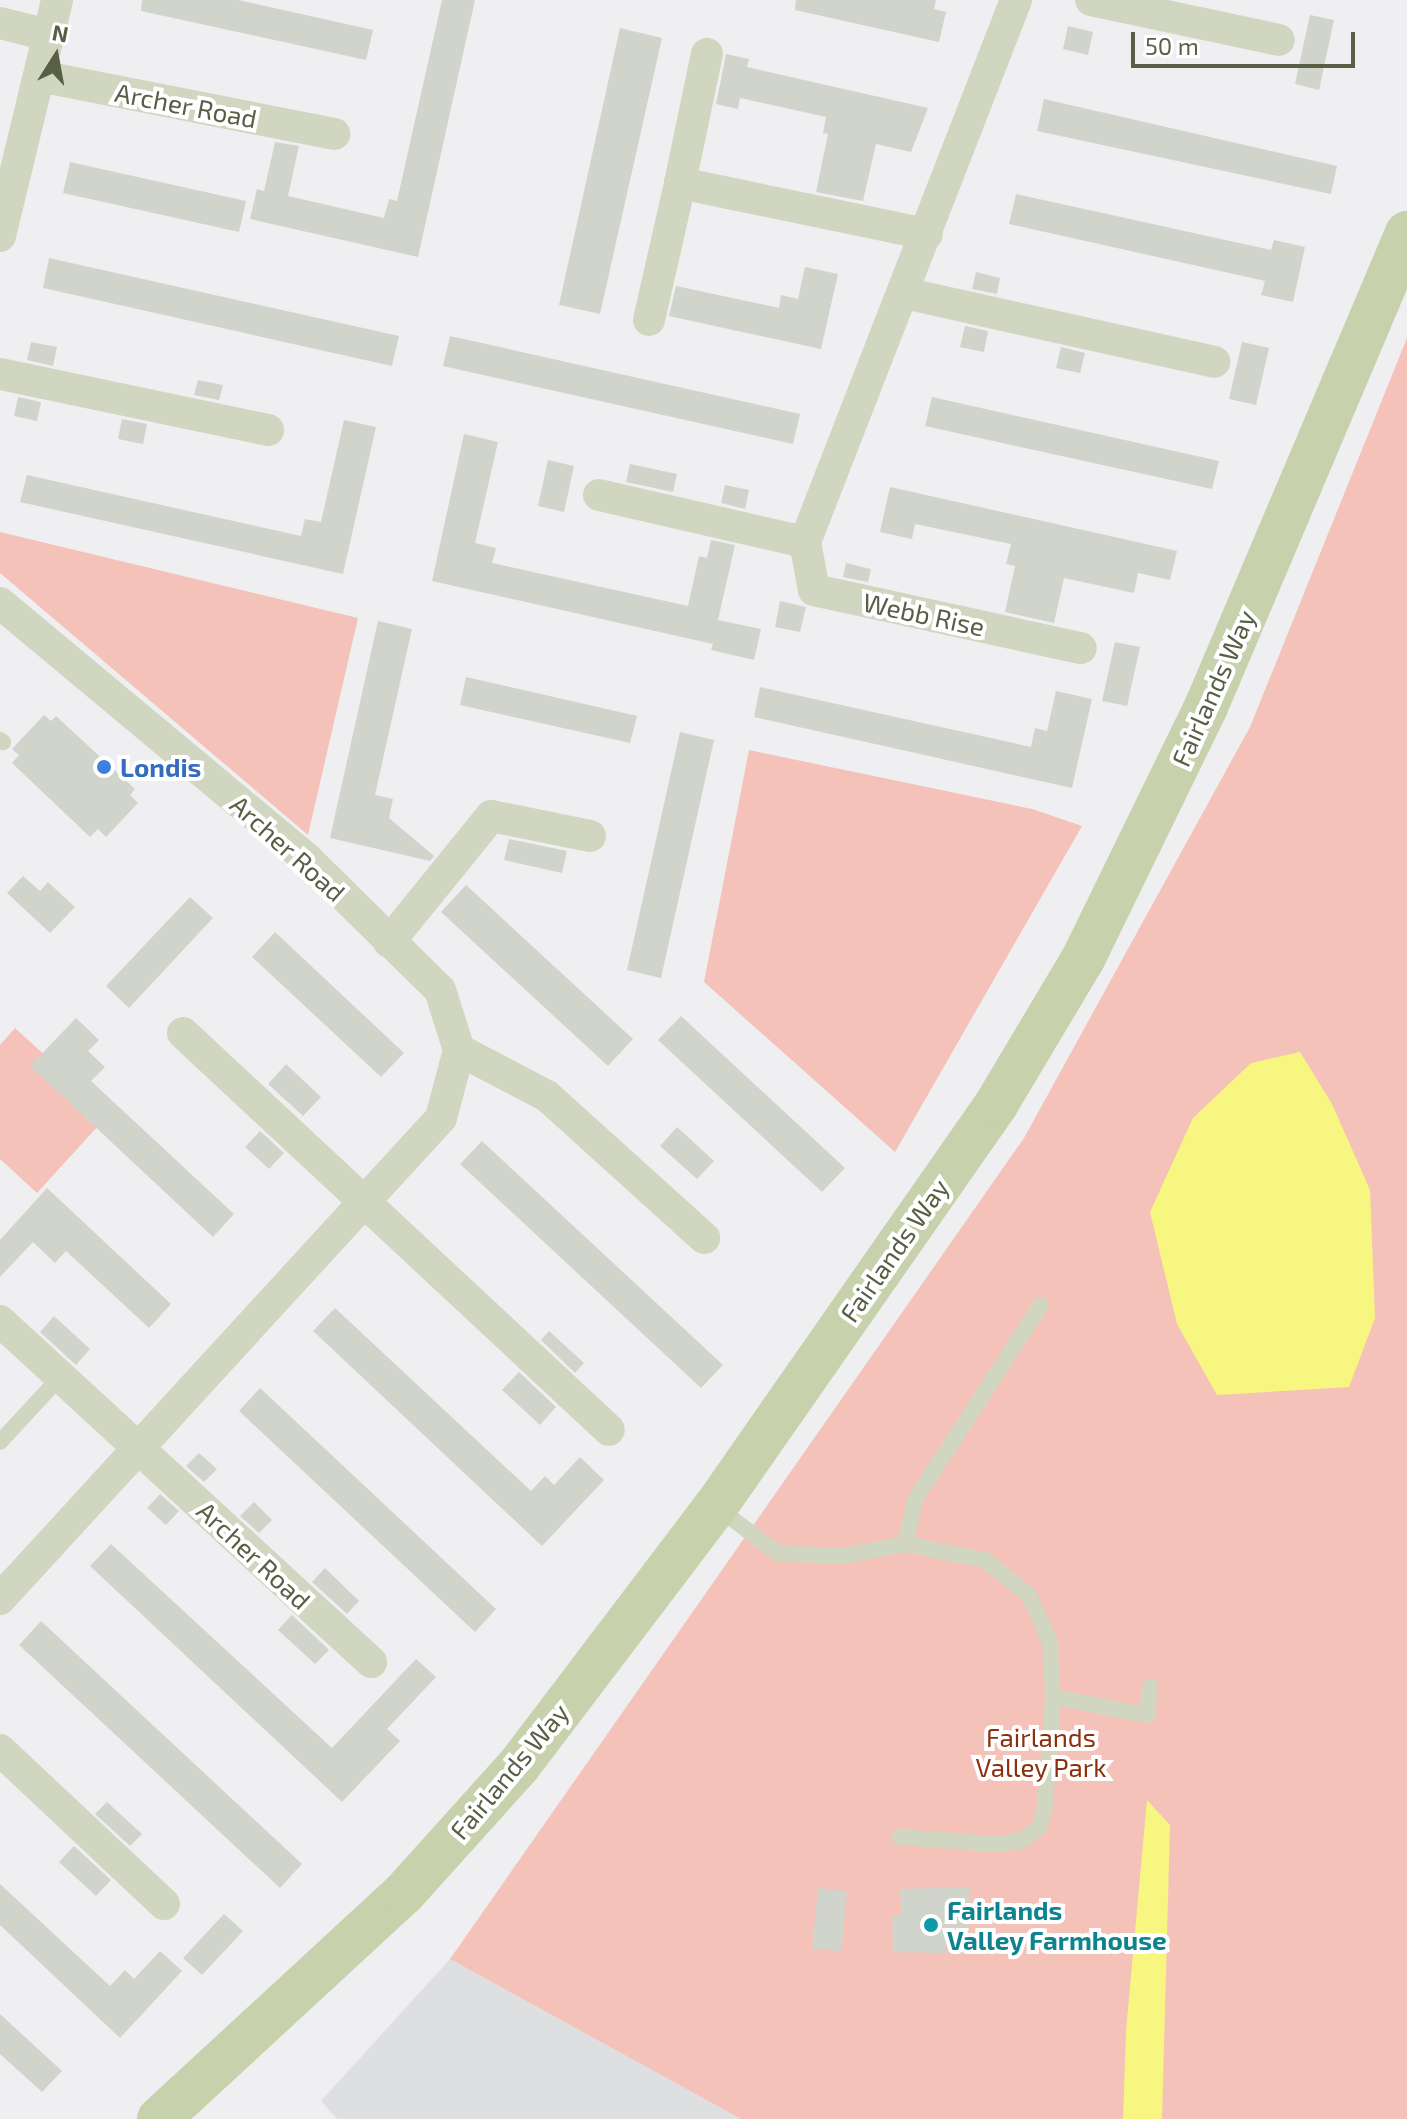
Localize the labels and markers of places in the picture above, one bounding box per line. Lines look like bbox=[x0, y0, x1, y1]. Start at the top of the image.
place label: Londis bbox=[120, 751, 201, 783]
marker: Londis bbox=[95, 758, 113, 776]
place label: Fairlands Valley Farmhouse bbox=[947, 1894, 1167, 1956]
marker: Fairlands Valley Farmhouse bbox=[922, 1916, 940, 1934]

